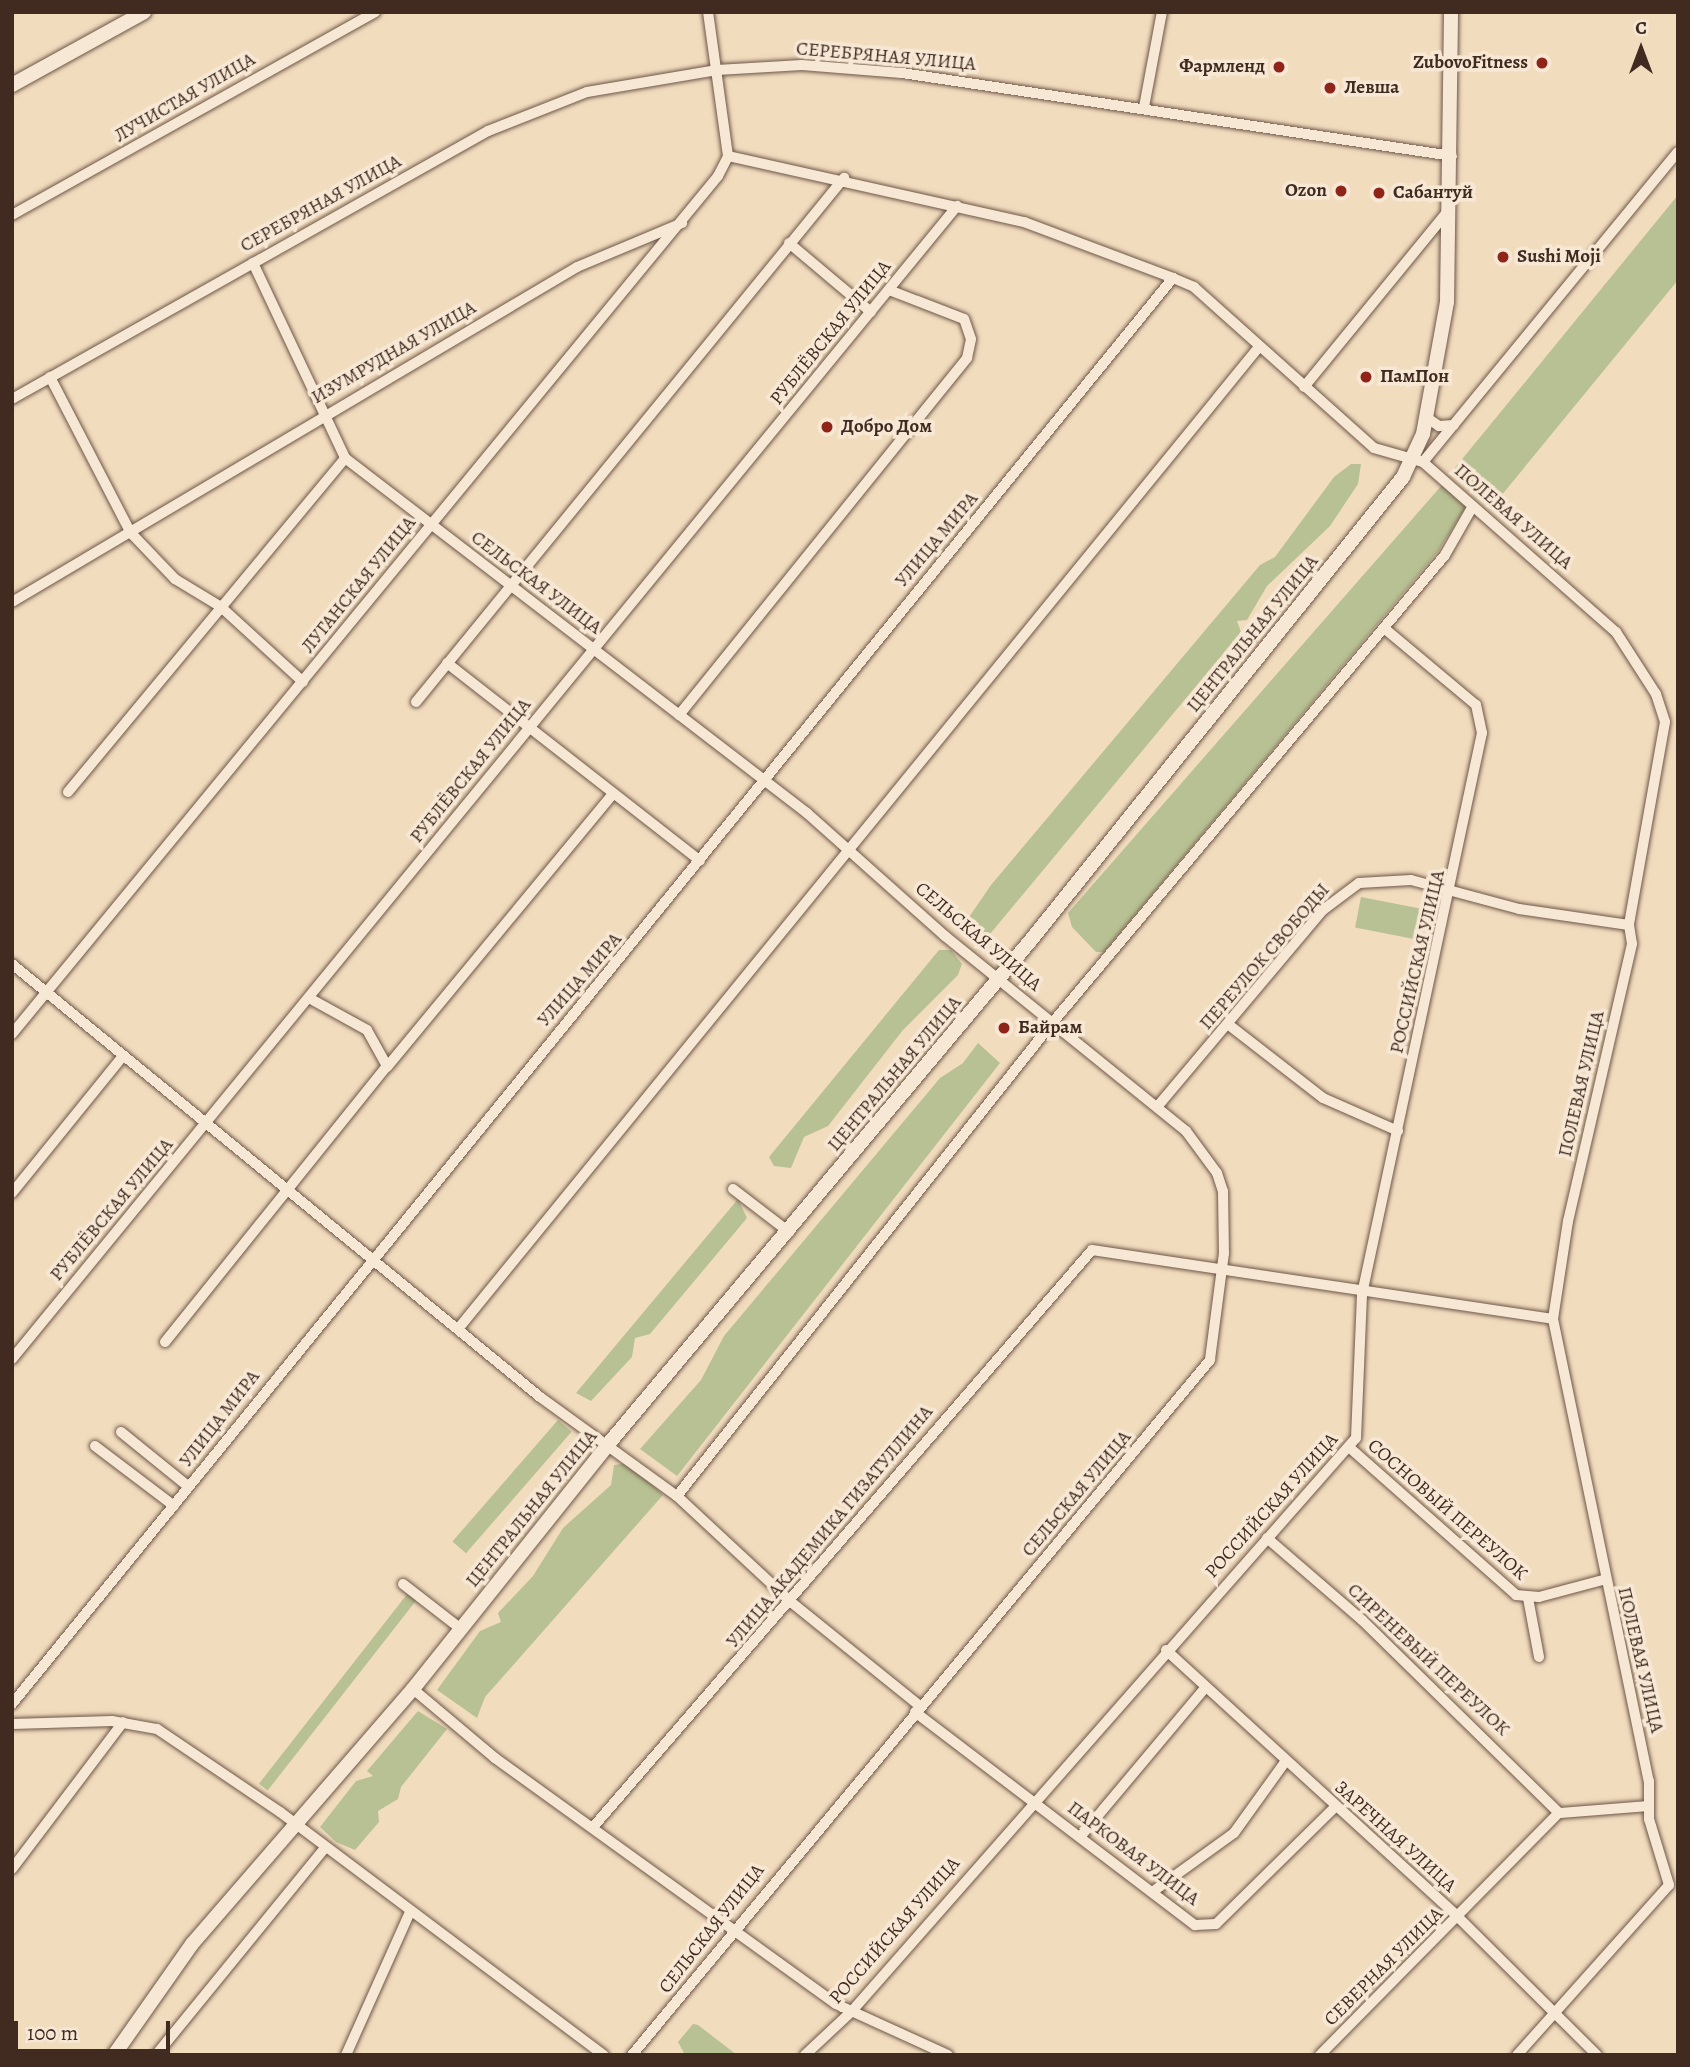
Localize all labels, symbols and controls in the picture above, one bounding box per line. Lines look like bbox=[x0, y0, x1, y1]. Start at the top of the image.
north arrow bbox=[1606, 14, 1676, 84]
text: С bbox=[1635, 15, 1647, 41]
street label: СЕРЕБРЯНАЯ УЛИЦА bbox=[795, 38, 977, 76]
street label: ЛУЧИСТАЯ УЛИЦА bbox=[111, 48, 259, 148]
place label: ZubovoFitness bbox=[1413, 52, 1528, 74]
marker: ZubovoFitness bbox=[1534, 55, 1550, 71]
place label: Фармленд bbox=[1179, 56, 1265, 78]
marker: Фармленд bbox=[1271, 59, 1287, 75]
place label: Левша bbox=[1344, 77, 1399, 99]
marker: Левша bbox=[1322, 80, 1338, 96]
street label: СЕРЕБРЯНАЯ УЛИЦА bbox=[237, 150, 405, 258]
place label: Ozon bbox=[1285, 180, 1327, 202]
place label: Сабантуй bbox=[1393, 182, 1473, 204]
marker: Ozon bbox=[1333, 183, 1349, 199]
marker: Сабантуй bbox=[1371, 185, 1387, 201]
place label: Sushi Moji bbox=[1517, 246, 1601, 268]
marker: Sushi Moji bbox=[1495, 249, 1511, 265]
street label: РУБЛЁВСКАЯ УЛИЦА bbox=[766, 256, 896, 410]
street label: ИЗУМРУДНАЯ УЛИЦА bbox=[308, 297, 480, 409]
place label: ПамПон bbox=[1380, 366, 1449, 388]
marker: ПамПон bbox=[1358, 369, 1374, 385]
place label: Добро Дом bbox=[841, 416, 932, 438]
marker: Добро Дом bbox=[819, 419, 835, 435]
street label: ПОЛЕВАЯ УЛИЦА bbox=[1449, 460, 1577, 574]
street label: УЛИЦА МИРА bbox=[891, 488, 983, 592]
street label: ЛУГАНСКАЯ УЛИЦА bbox=[297, 512, 421, 658]
street label: СЕЛЬСКАЯ УЛИЦА bbox=[466, 526, 606, 640]
street label: ЦЕНТРАЛЬНАЯ УЛИЦА bbox=[1183, 551, 1323, 717]
street label: РУБЛЁВСКАЯ УЛИЦА bbox=[406, 694, 536, 848]
street label: РОССИЙСКАЯ УЛИЦА bbox=[1386, 868, 1450, 1056]
street label: СЕЛЬСКАЯ УЛИЦА bbox=[910, 878, 1046, 996]
street label: ПЕРЕУЛОК СВОБОДЫ bbox=[1195, 879, 1335, 1035]
street label: УЛИЦА МИРА bbox=[533, 928, 627, 1032]
street label: ЦЕНТРАЛЬНАЯ УЛИЦА bbox=[823, 992, 967, 1156]
street label: ПОЛЕВАЯ УЛИЦА bbox=[1554, 1009, 1610, 1159]
place label: Байрам bbox=[1018, 1017, 1082, 1039]
marker: Байрам bbox=[996, 1020, 1012, 1036]
street label: РУБЛЁВСКАЯ УЛИЦА bbox=[46, 1134, 178, 1286]
street label: УЛИЦА МИРА bbox=[175, 1366, 265, 1472]
street label: УЛИЦА АКАДЕМИКА ГИЗАТУЛЛИНА bbox=[722, 1401, 938, 1653]
street label: ЦЕНТРАЛЬНАЯ УЛИЦА bbox=[462, 1426, 602, 1592]
street label: СЕЛЬСКАЯ УЛИЦА bbox=[1018, 1426, 1136, 1562]
street label: РОССИЙСКАЯ УЛИЦА bbox=[1201, 1429, 1343, 1583]
street label: СОСНОВЫЙ ПЕРЕУЛОК bbox=[1363, 1435, 1531, 1585]
street label: СИРЕНЕВЫЙ ПЕРЕУЛОК bbox=[1342, 1579, 1514, 1741]
street label: ПОЛЕВАЯ УЛИЦА bbox=[1612, 1585, 1668, 1735]
street label: ЗАРЕЧНАЯ УЛИЦА bbox=[1330, 1776, 1460, 1898]
street label: ПАРКОВАЯ УЛИЦА bbox=[1063, 1797, 1203, 1911]
street label: РОССИЙСКАЯ УЛИЦА bbox=[825, 1853, 965, 2009]
street label: СЕЛЬСКАЯ УЛИЦА bbox=[654, 1860, 770, 1998]
street label: СЕВЕРНАЯ УЛИЦА bbox=[1320, 1903, 1448, 2031]
scale bar bbox=[18, 2008, 173, 2052]
text: 100 m bbox=[27, 2019, 78, 2047]

